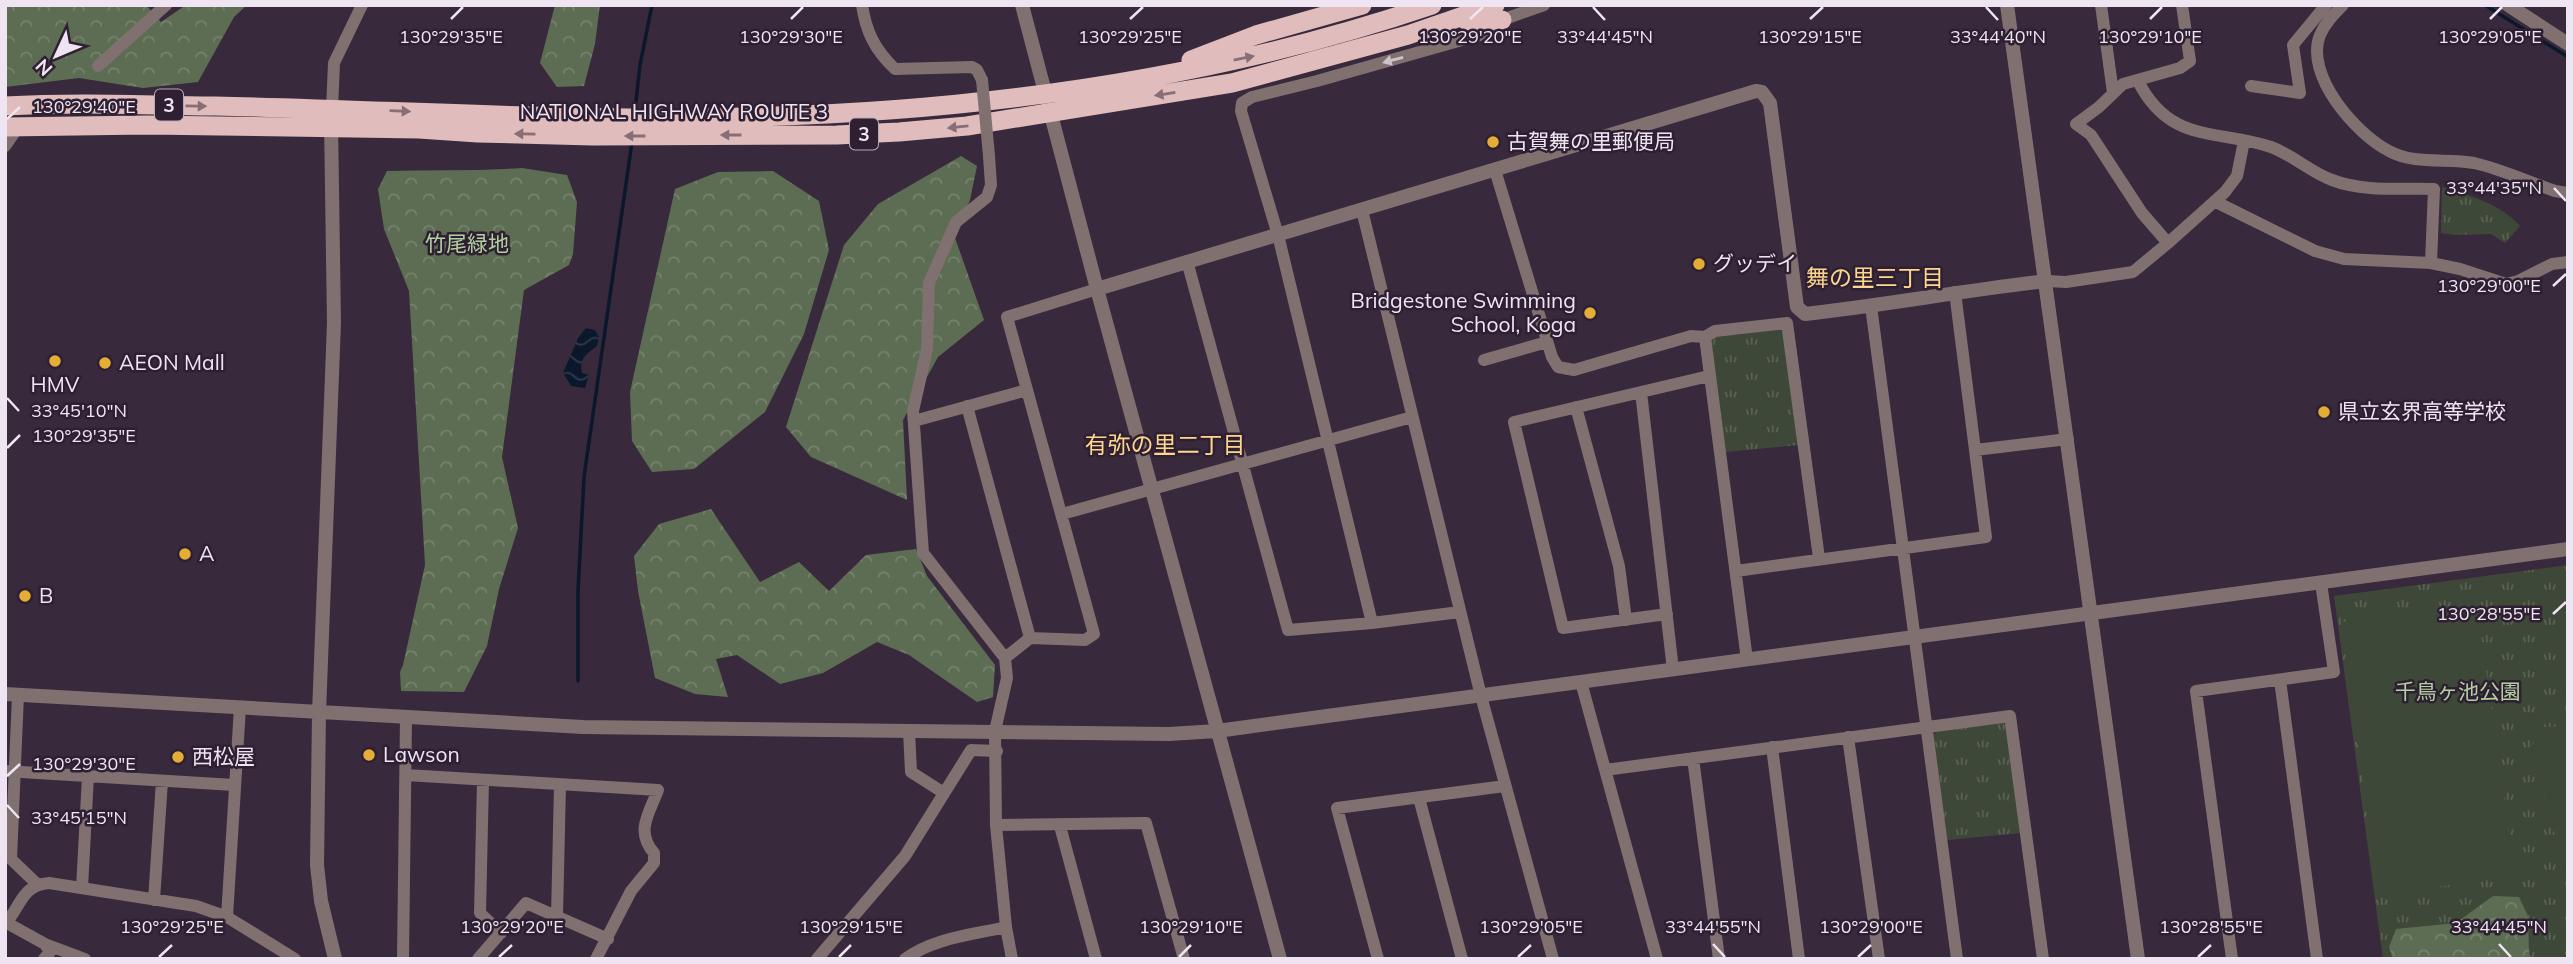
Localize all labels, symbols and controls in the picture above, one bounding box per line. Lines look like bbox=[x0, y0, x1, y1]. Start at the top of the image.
north arrow bbox=[21, 21, 91, 91]
text: 130°29'35"E bbox=[399, 25, 503, 48]
text: 130°29'30"E bbox=[739, 25, 843, 48]
text: 130°29'25"E bbox=[1078, 25, 1182, 48]
text: 130°29'20"E bbox=[1418, 25, 1522, 48]
text: 33°44'45"N bbox=[1557, 25, 1653, 48]
text: 130°29'15"E bbox=[1758, 25, 1862, 48]
text: 33°44'40"N bbox=[1950, 25, 2046, 48]
text: 130°29'10"E bbox=[2098, 25, 2202, 48]
text: 130°29'05"E bbox=[2438, 25, 2542, 48]
one-way arrow bbox=[1233, 53, 1255, 64]
text: N bbox=[30, 54, 57, 81]
one-way arrow bbox=[1382, 55, 1404, 66]
one-way arrow bbox=[1154, 89, 1176, 100]
road number: 3 bbox=[155, 90, 183, 120]
text: 130°29'40"E bbox=[32, 95, 136, 118]
street label: NATIONAL HIGHWAY ROUTE 3 bbox=[520, 98, 828, 124]
one-way arrow bbox=[185, 100, 207, 111]
one-way arrow bbox=[389, 106, 411, 117]
road number: 3 bbox=[850, 118, 878, 150]
one-way arrow bbox=[947, 121, 969, 132]
place label: 古賀舞の里郵便局 bbox=[1507, 128, 1675, 154]
one-way arrow bbox=[513, 129, 535, 140]
one-way arrow bbox=[720, 129, 742, 141]
one-way arrow bbox=[623, 130, 645, 142]
marker: 古賀舞の里郵便局 bbox=[1485, 134, 1501, 150]
text: 33°44'35"N bbox=[2446, 176, 2542, 199]
park label: 竹尾緑地 bbox=[425, 230, 509, 256]
place label: グッデイ bbox=[1713, 250, 1797, 276]
marker: グッデイ bbox=[1691, 256, 1707, 272]
district label: 舞の里三丁目 bbox=[1806, 263, 1944, 292]
text: 130°29'00"E bbox=[2437, 274, 2541, 297]
place label: Bridgestone Swimming School, Koga bbox=[1351, 287, 1576, 337]
marker: Bridgestone Swimming School, Koga bbox=[1582, 305, 1598, 321]
place label: AEON Mall bbox=[119, 349, 225, 375]
marker: HMV bbox=[47, 353, 63, 369]
marker: AEON Mall bbox=[97, 355, 113, 371]
place label: HMV bbox=[31, 371, 80, 397]
place label: 県立玄界高等学校 bbox=[2338, 398, 2506, 424]
text: 33°45'10"N bbox=[31, 399, 127, 422]
marker: 県立玄界高等学校 bbox=[2316, 404, 2332, 420]
text: 130°29'35"E bbox=[32, 424, 136, 447]
district label: 有弥の里二丁目 bbox=[1085, 430, 1246, 459]
place label: A bbox=[199, 540, 215, 566]
marker: A bbox=[177, 546, 193, 562]
place label: B bbox=[39, 582, 53, 608]
marker: B bbox=[17, 588, 33, 604]
text: 130°28'55"E bbox=[2437, 602, 2541, 625]
park label: 千鳥ヶ池公園 bbox=[2395, 678, 2521, 704]
place label: Lawson bbox=[383, 741, 460, 767]
place label: 西松屋 bbox=[192, 743, 255, 769]
marker: Lawson bbox=[361, 747, 377, 763]
marker: 西松屋 bbox=[170, 749, 186, 765]
text: 130°29'30"E bbox=[32, 752, 136, 775]
text: 33°45'15"N bbox=[31, 806, 127, 829]
text: 130°29'25"E bbox=[120, 915, 224, 938]
text: 130°29'20"E bbox=[460, 915, 564, 938]
text: 130°29'15"E bbox=[799, 915, 903, 938]
text: 130°29'10"E bbox=[1139, 915, 1243, 938]
text: 130°29'05"E bbox=[1479, 915, 1583, 938]
text: 33°44'55"N bbox=[1665, 915, 1761, 938]
text: 130°29'00"E bbox=[1819, 915, 1923, 938]
text: 130°28'55"E bbox=[2159, 915, 2263, 938]
text: 33°44'45"N bbox=[2451, 915, 2547, 938]

